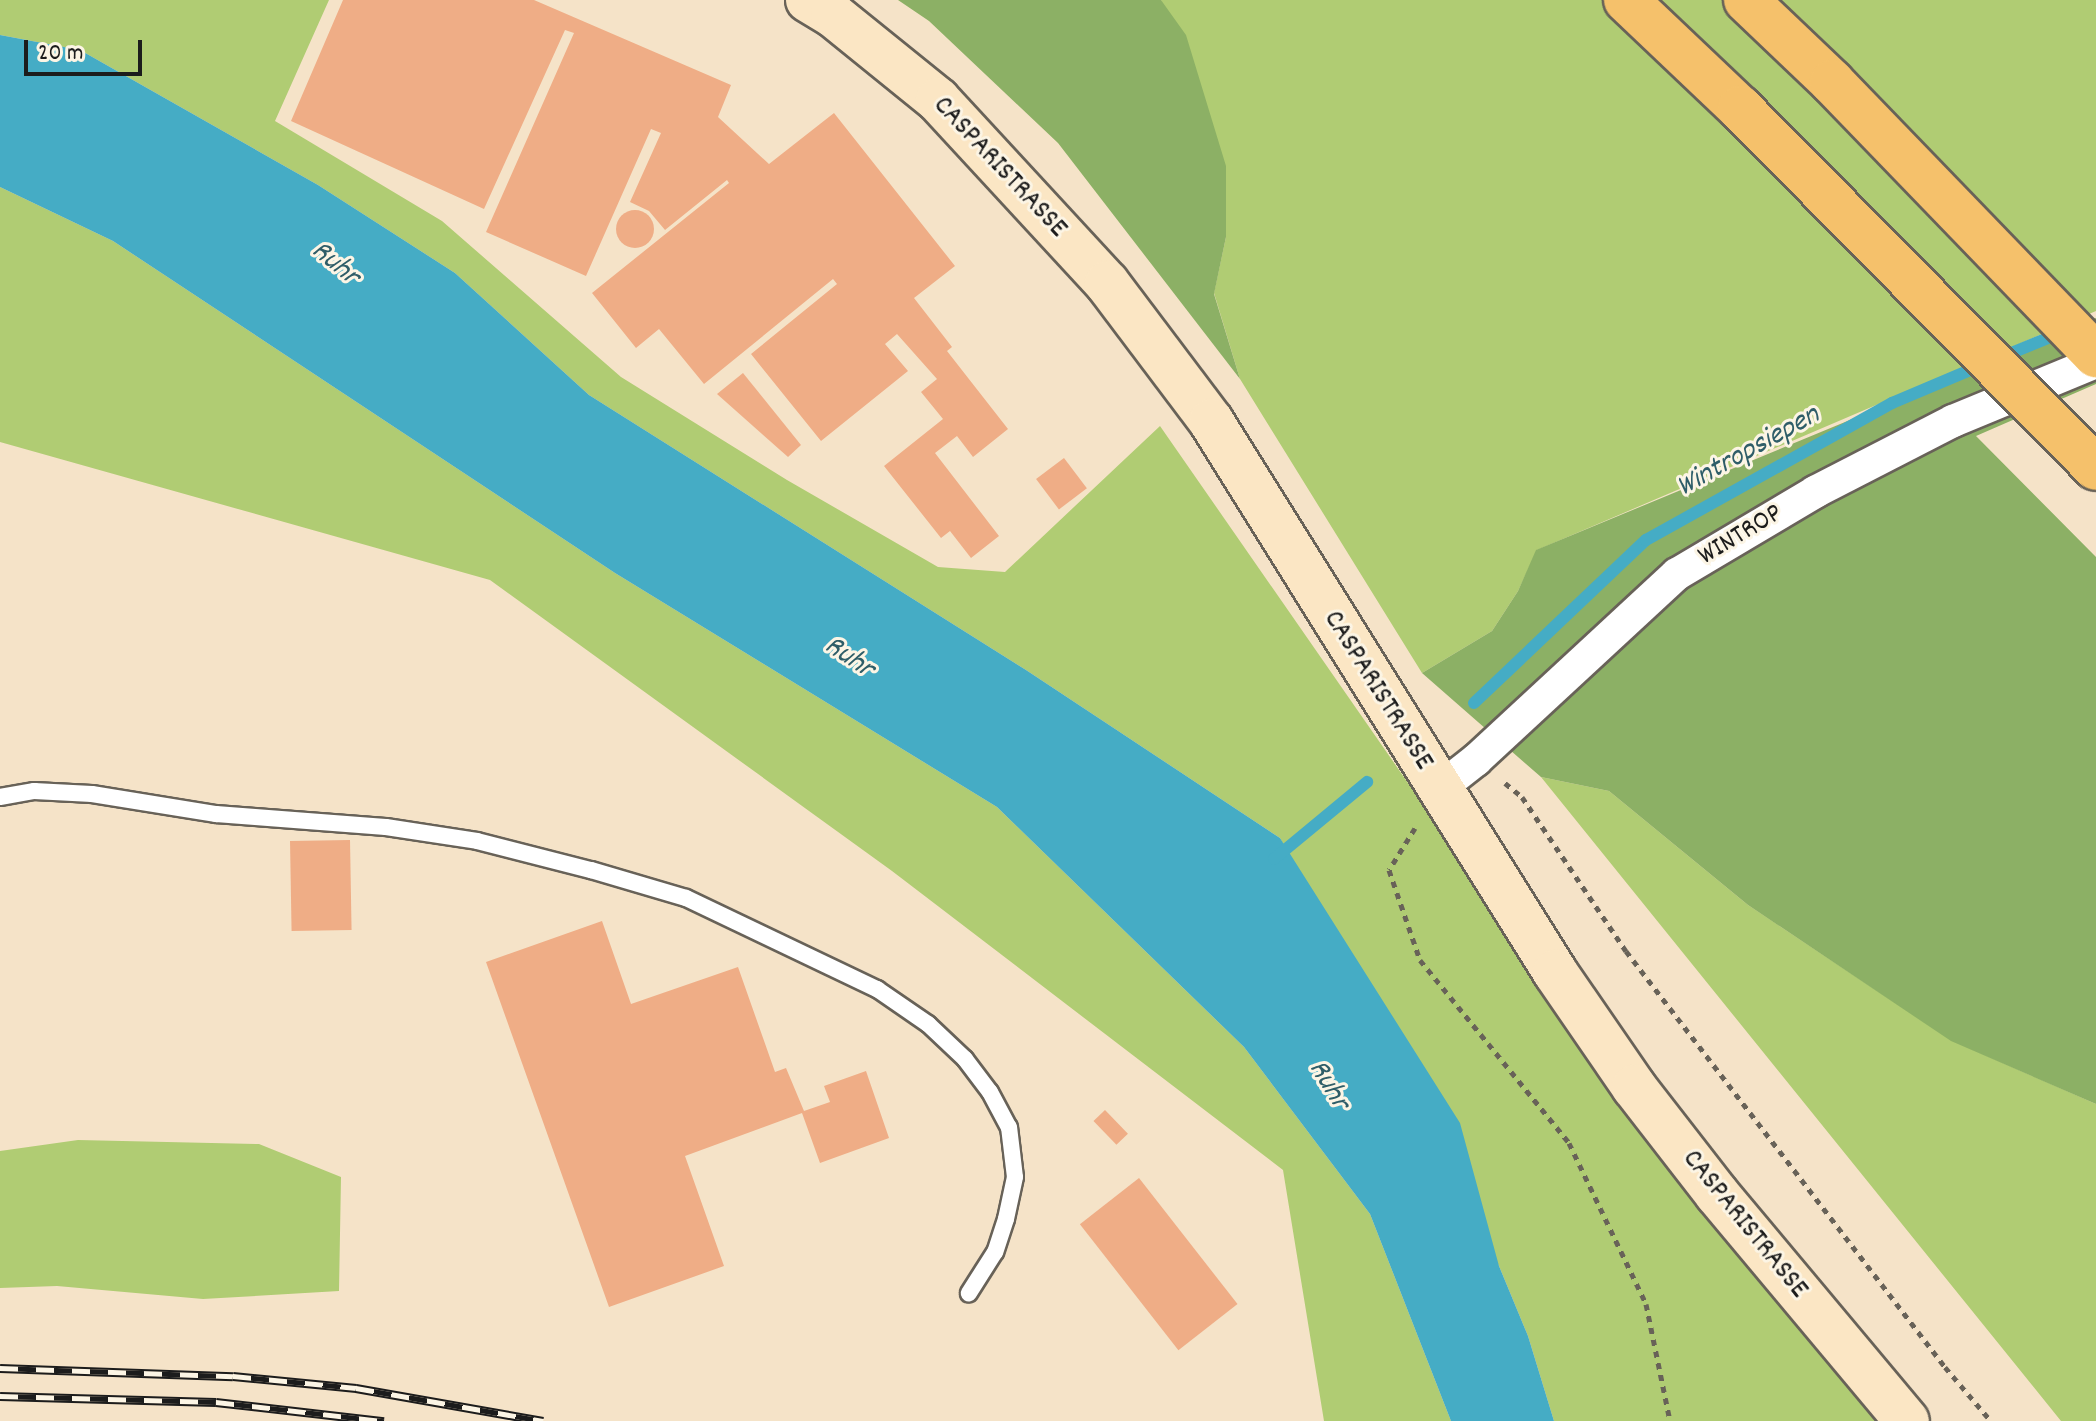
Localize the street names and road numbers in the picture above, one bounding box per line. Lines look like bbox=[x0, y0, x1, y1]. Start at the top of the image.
street label: CASPARISTRASSE bbox=[925, 90, 1073, 246]
street label: WINTROP bbox=[1693, 498, 1789, 574]
street label: CASPARISTRASSE bbox=[1315, 605, 1439, 777]
street label: CASPARISTRASSE bbox=[1674, 1144, 1814, 1306]

